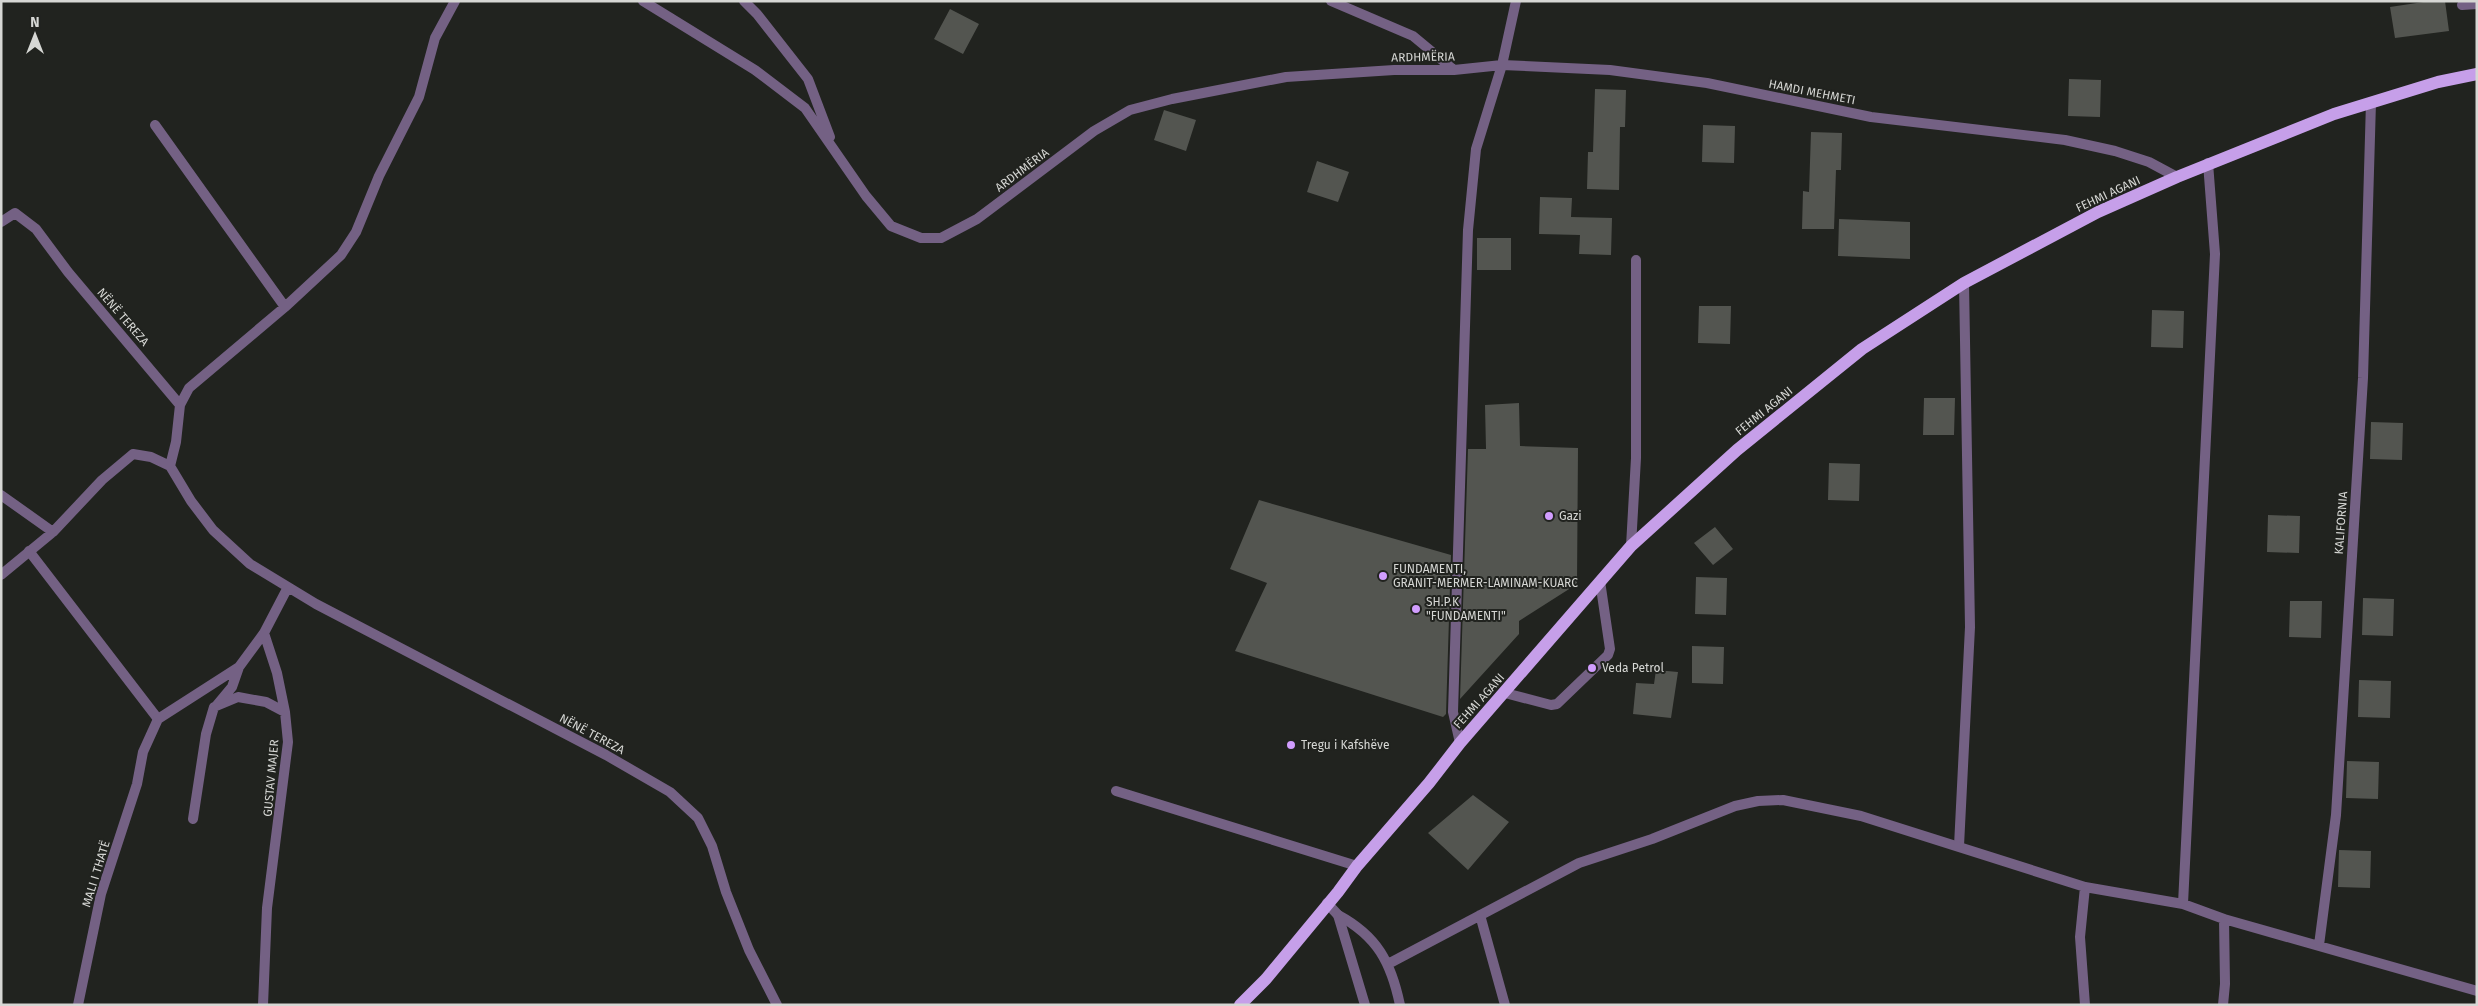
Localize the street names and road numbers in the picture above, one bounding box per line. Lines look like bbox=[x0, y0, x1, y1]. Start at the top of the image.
street label: ARDHMËRIA bbox=[1391, 48, 1455, 65]
street label: HAMDI MEHMETI bbox=[1767, 77, 1857, 107]
street label: ARDHMËRIA bbox=[992, 144, 1052, 195]
street label: FEHMI AGANI bbox=[2074, 173, 2142, 215]
street label: NËNË TEREZA bbox=[94, 285, 153, 349]
street label: FEHMI AGANI bbox=[1733, 384, 1795, 438]
street label: KALIFORNIA bbox=[2332, 491, 2350, 555]
street label: FEHMI AGANI bbox=[1451, 671, 1507, 731]
street label: NËNË TEREZA bbox=[557, 710, 628, 757]
street label: GUSTAV MAJER bbox=[261, 739, 281, 817]
street label: MALI I THATË bbox=[78, 839, 113, 909]

